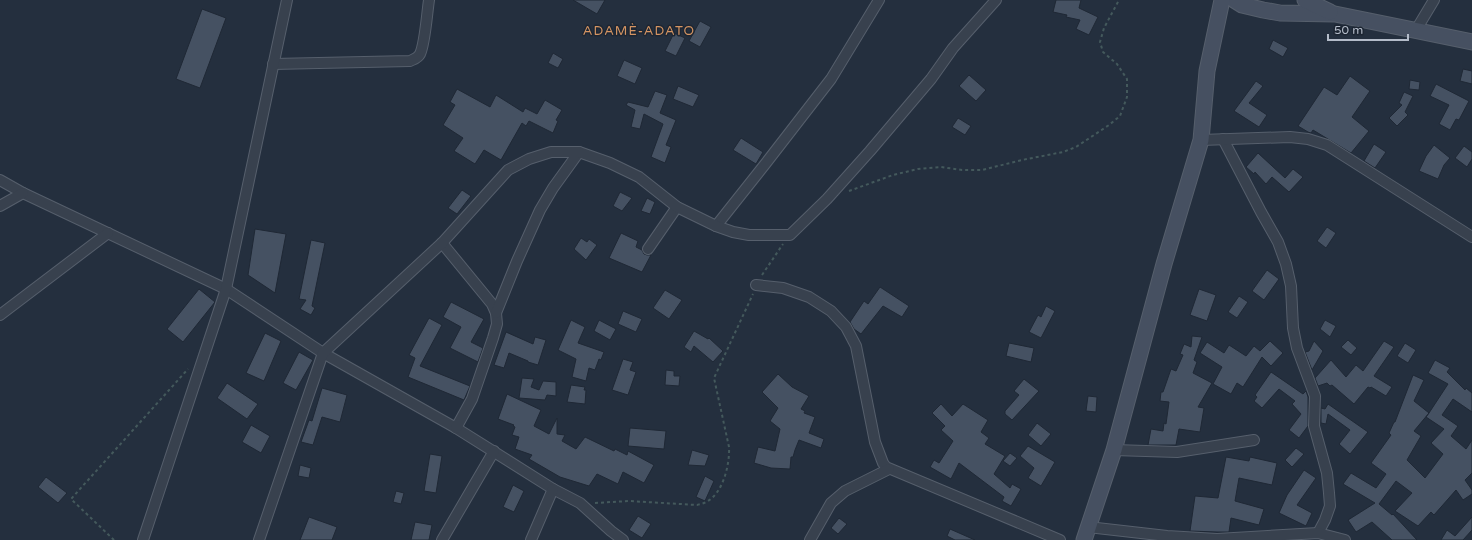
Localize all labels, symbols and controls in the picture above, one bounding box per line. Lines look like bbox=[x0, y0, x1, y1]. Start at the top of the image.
scale bar bbox=[1328, 16, 1408, 42]
district label: ADAMÈ-ADATO bbox=[583, 23, 695, 39]
text: 50 m bbox=[1334, 23, 1363, 37]

